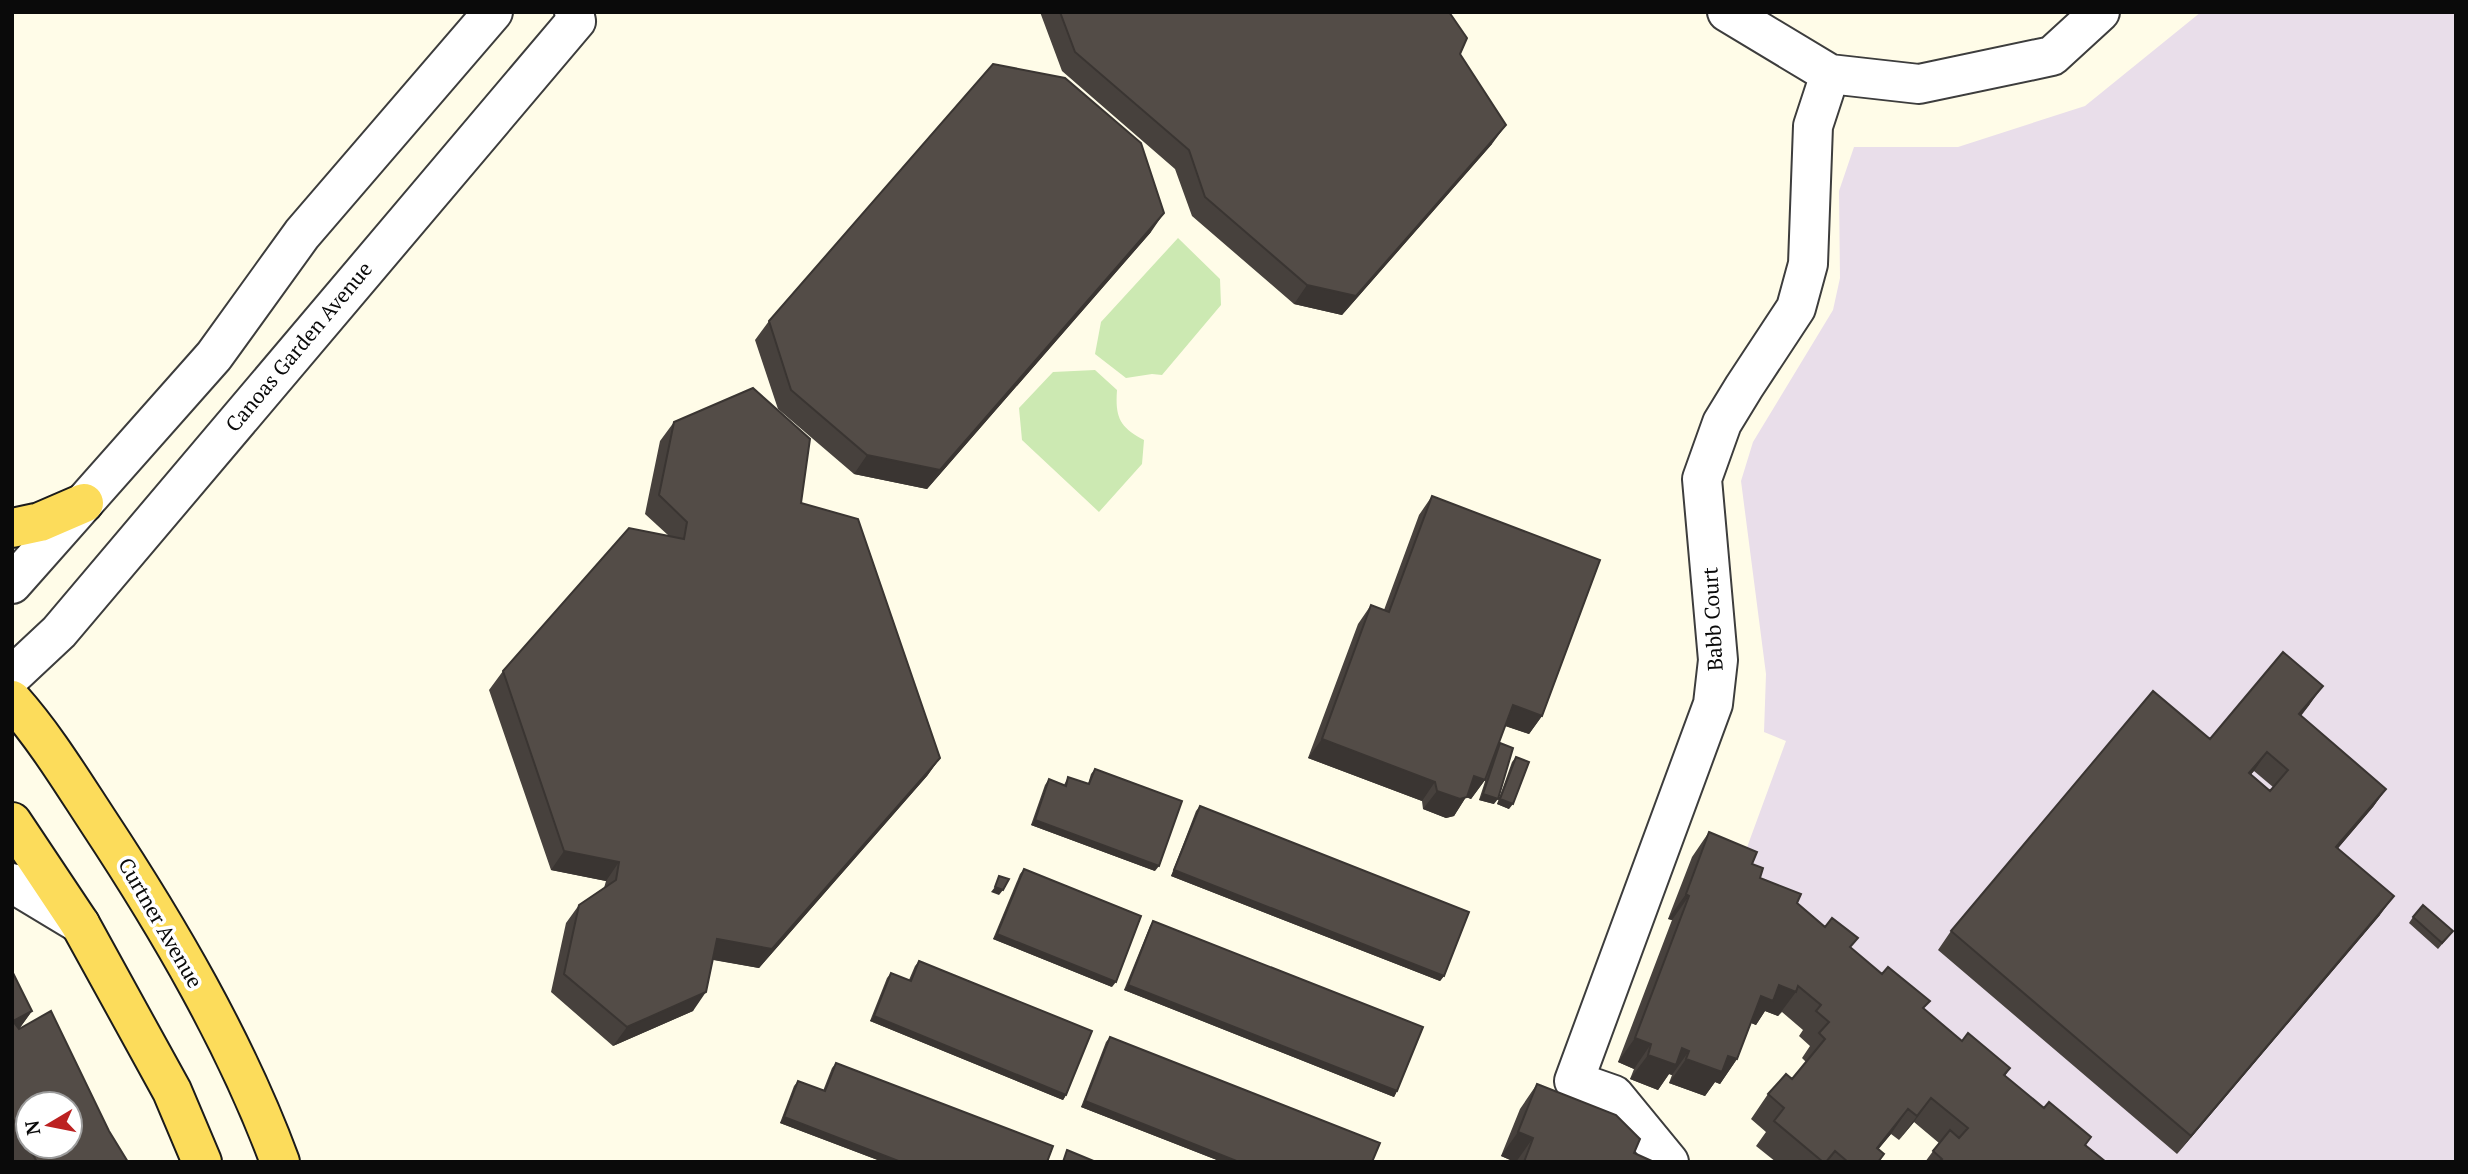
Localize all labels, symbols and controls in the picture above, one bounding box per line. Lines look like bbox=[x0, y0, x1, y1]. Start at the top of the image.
street label: Canoas Garden Avenue bbox=[219, 255, 378, 437]
street label: Babb Court bbox=[1695, 566, 1729, 672]
street label: Curtner Avenue bbox=[112, 852, 209, 993]
north arrow bbox=[14, 1090, 84, 1160]
text: N bbox=[18, 1118, 45, 1137]

